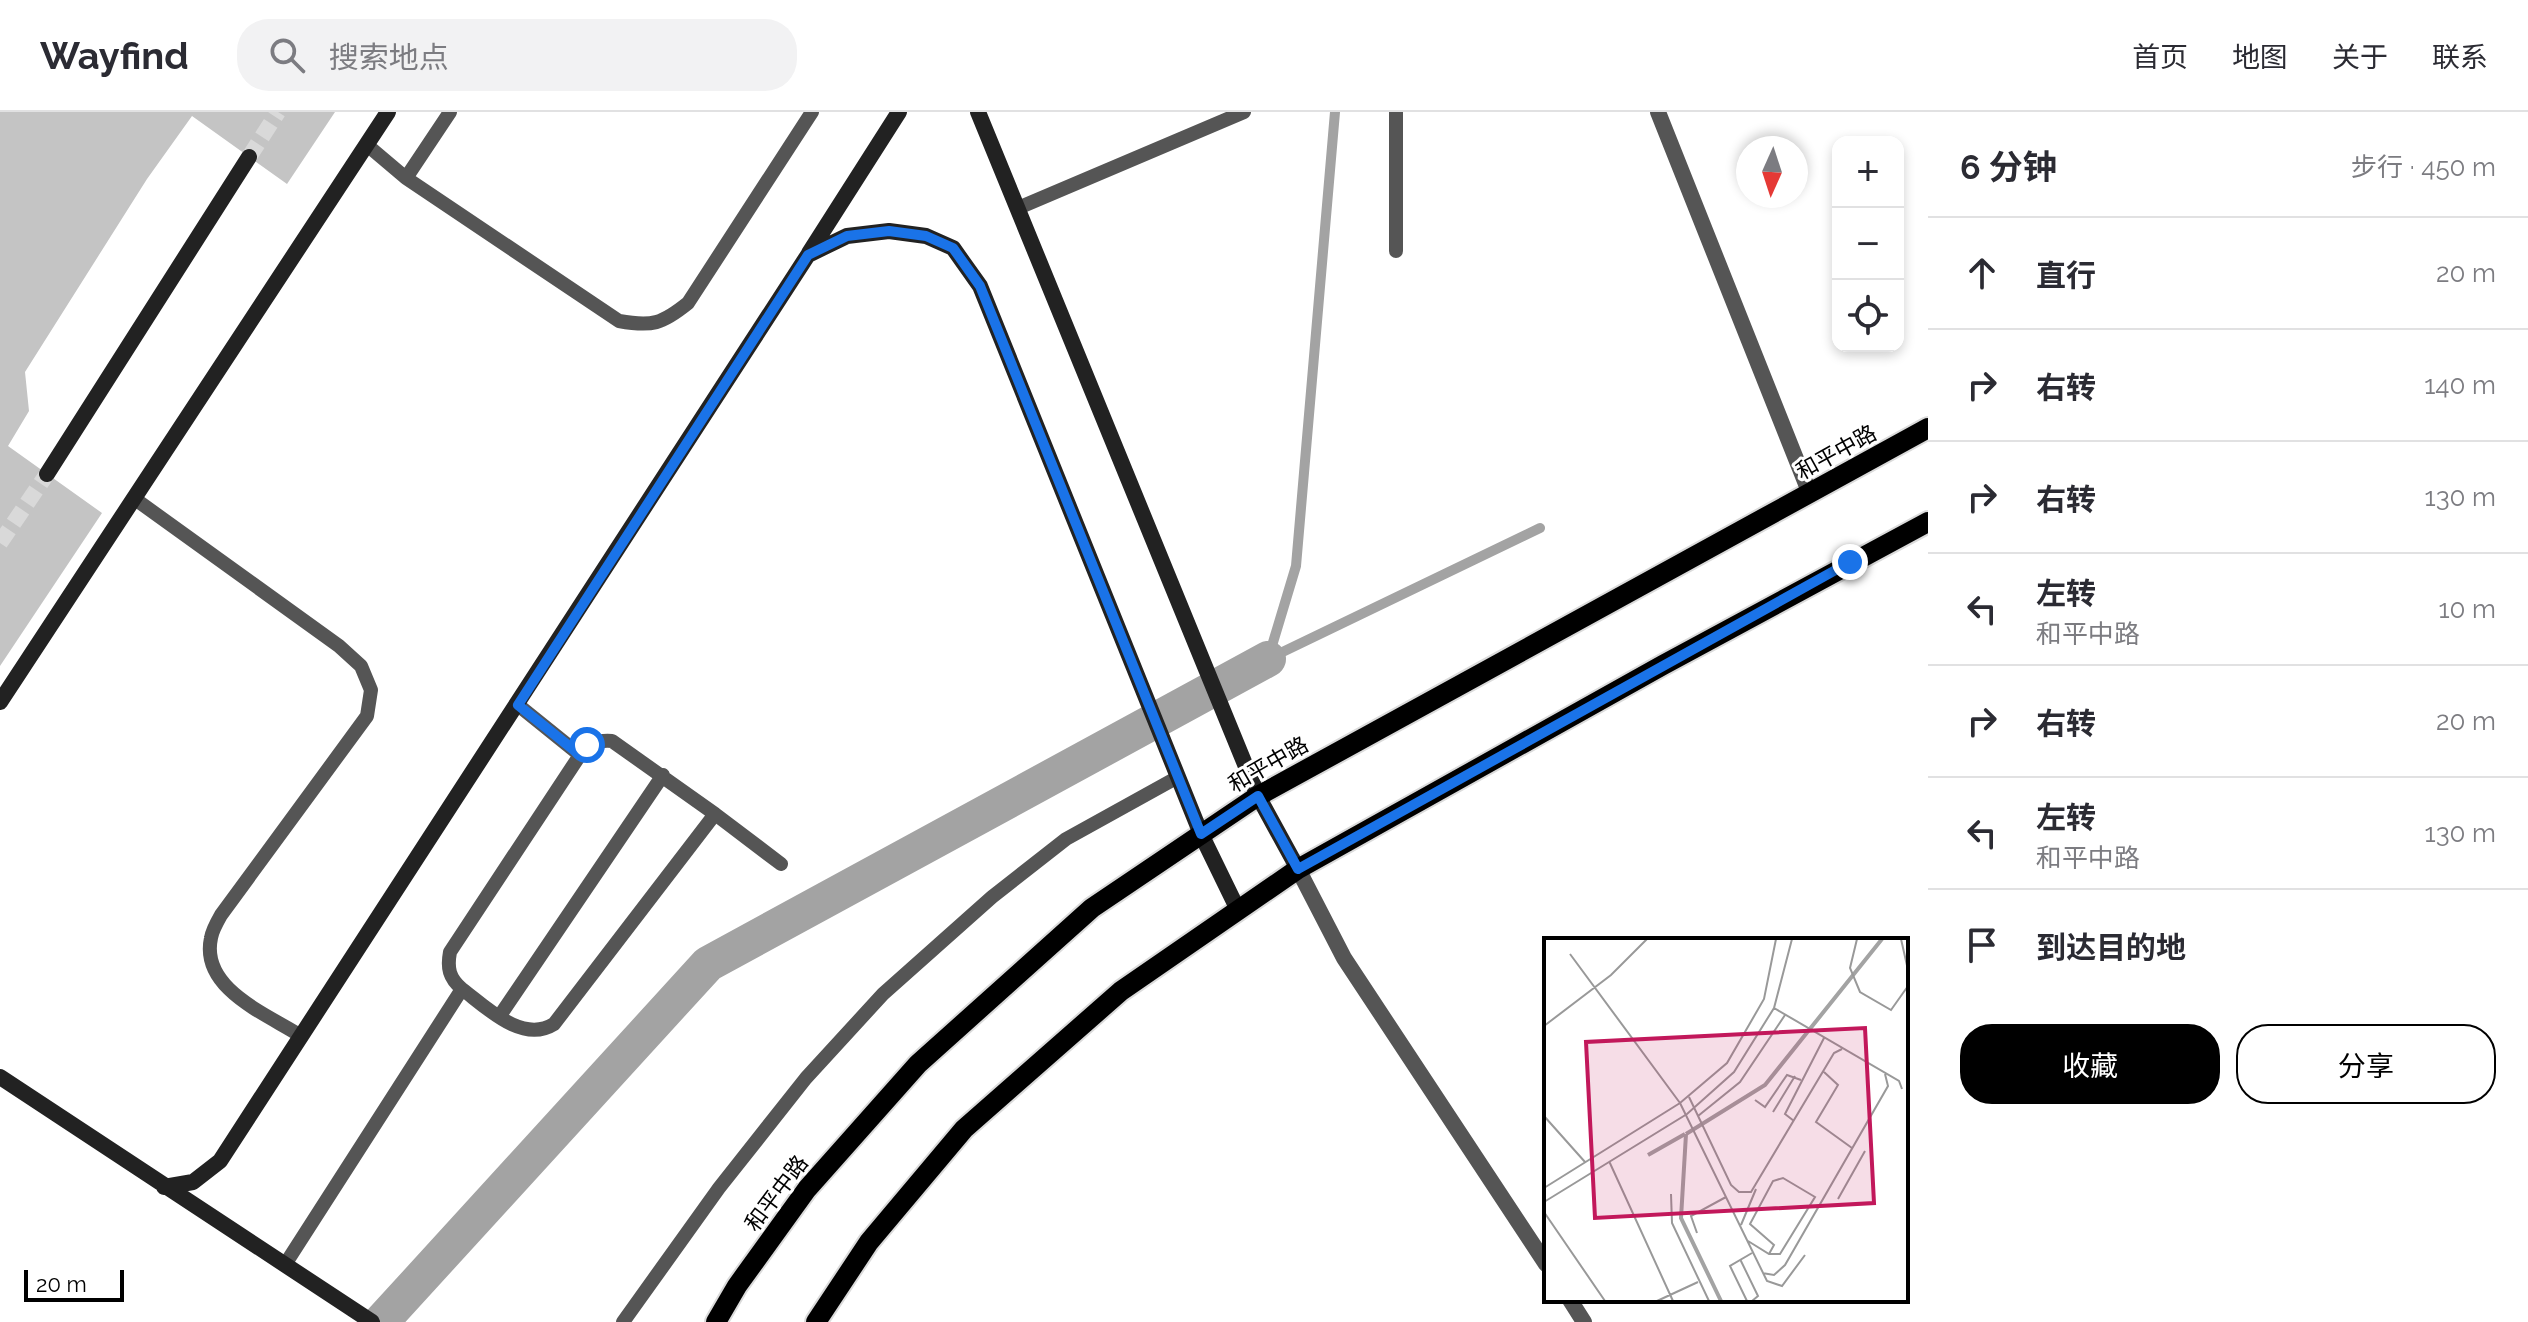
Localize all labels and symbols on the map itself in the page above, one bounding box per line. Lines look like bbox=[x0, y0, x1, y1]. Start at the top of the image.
north arrow bbox=[1736, 136, 1808, 208]
street label: 和平中路 bbox=[1791, 419, 1881, 485]
route end bbox=[1832, 544, 1868, 580]
route start bbox=[569, 727, 605, 763]
street label: 和平中路 bbox=[1223, 731, 1313, 797]
inset map bbox=[1544, 938, 1908, 1302]
street label: 和平中路 bbox=[739, 1150, 813, 1236]
scale bar bbox=[24, 1266, 124, 1302]

